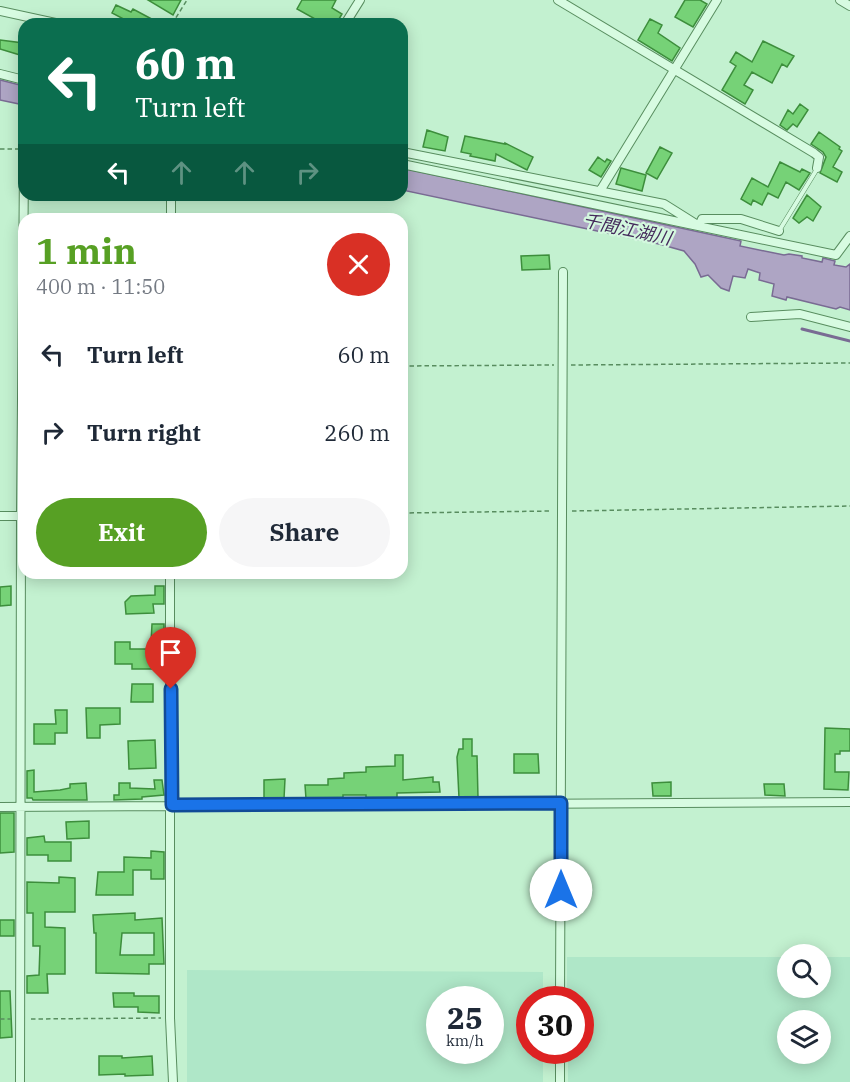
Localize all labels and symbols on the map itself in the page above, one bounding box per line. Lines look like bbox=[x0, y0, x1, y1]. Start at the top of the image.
water label: 千間江湖川 bbox=[581, 208, 675, 250]
pin bbox=[145, 627, 196, 689]
position arrow bbox=[529, 858, 593, 922]
speed limit sign: 30 bbox=[516, 986, 594, 1064]

